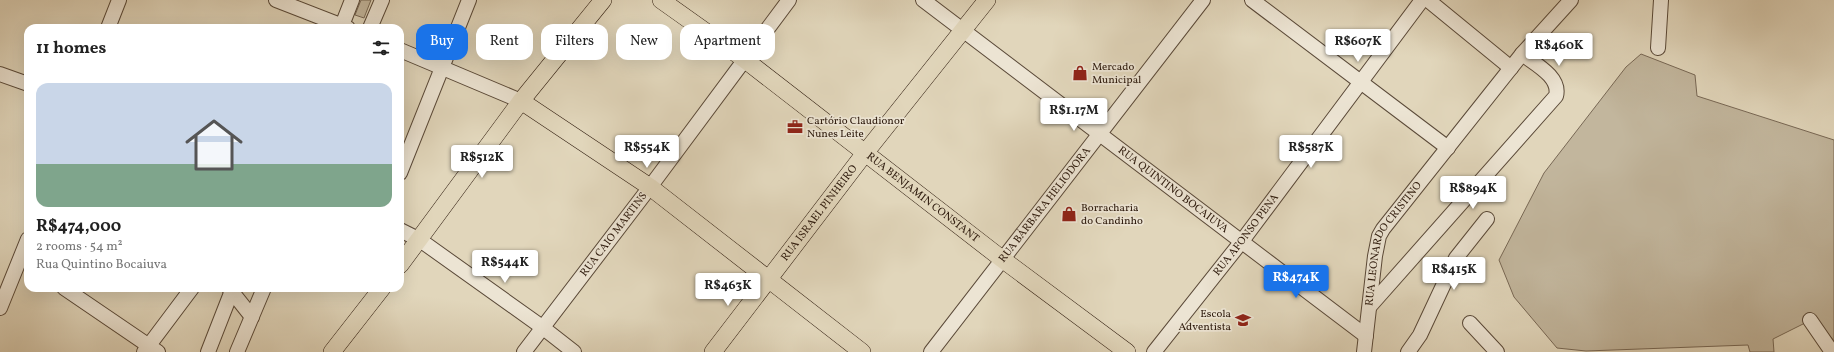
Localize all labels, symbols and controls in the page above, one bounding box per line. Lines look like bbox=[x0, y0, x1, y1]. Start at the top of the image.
chip: Buy bbox=[416, 24, 468, 60]
chip: Rent bbox=[476, 24, 533, 60]
chip: Filters bbox=[541, 24, 608, 60]
chip: New bbox=[616, 24, 672, 60]
chip: Apartment bbox=[680, 24, 775, 60]
pin: R$607K bbox=[1325, 29, 1391, 63]
text: R$607K bbox=[1334, 33, 1382, 51]
pin: R$460K bbox=[1526, 33, 1592, 67]
text: 11 homes bbox=[36, 37, 106, 60]
icon: filters bbox=[370, 37, 392, 59]
text: R$460K bbox=[1535, 37, 1583, 55]
place label: Mercado Municipal bbox=[1092, 60, 1141, 88]
shop icon: Mercado Municipal bbox=[1071, 64, 1089, 82]
pin: R$1.17M bbox=[1037, 98, 1111, 132]
text: R$1.17M bbox=[1049, 102, 1099, 120]
icon: home bbox=[178, 109, 250, 181]
place label: Cartório Claudionor Nunes Leite bbox=[807, 114, 905, 142]
office icon: Cartório Claudionor Nunes Leite bbox=[786, 118, 804, 136]
pin: R$554K bbox=[614, 135, 680, 169]
pin: R$587K bbox=[1278, 135, 1344, 169]
text: R$554K bbox=[624, 139, 670, 157]
text: R$587K bbox=[1288, 139, 1334, 157]
street label: RUA QUINTINO BOCAIUVA bbox=[1115, 143, 1232, 237]
street label: RUA BÁRBARA HELIODORA bbox=[995, 144, 1094, 266]
pin: R$512K bbox=[449, 145, 515, 179]
text: R$512K bbox=[460, 149, 504, 167]
street label: RUA BENJAMIN CONSTANT bbox=[863, 149, 983, 246]
street label: RUA ISRAEL PINHEIRO bbox=[778, 162, 861, 264]
pin: R$894K bbox=[1440, 176, 1506, 210]
street label: RUA LEONARDO CRISTINO bbox=[1362, 178, 1425, 307]
text: R$894K bbox=[1449, 180, 1497, 198]
street label: RUA CAIO MARTINS bbox=[577, 189, 651, 280]
street label: RUA AFONSO PENA bbox=[1210, 190, 1282, 279]
place label: Borracharia do Candinho bbox=[1081, 201, 1143, 229]
shop icon: Borracharia do Candinho bbox=[1060, 205, 1078, 223]
text: R$474,000 bbox=[36, 215, 121, 238]
text: 2 rooms · 54 m² bbox=[36, 238, 123, 256]
pin: R$544K bbox=[472, 250, 538, 284]
text: R$544K bbox=[481, 254, 529, 272]
text: Rua Quintino Bocaiuva bbox=[36, 256, 167, 274]
pin: R$415K bbox=[1421, 257, 1487, 291]
text: R$415K bbox=[1431, 261, 1477, 279]
pin: R$474K bbox=[1263, 265, 1329, 299]
text: R$474K bbox=[1273, 269, 1319, 287]
pin: R$463K bbox=[695, 273, 761, 307]
text: R$463K bbox=[704, 277, 752, 295]
place label: Escola Adventista bbox=[1179, 307, 1232, 335]
school or university icon: Escola Adventista bbox=[1234, 311, 1252, 329]

